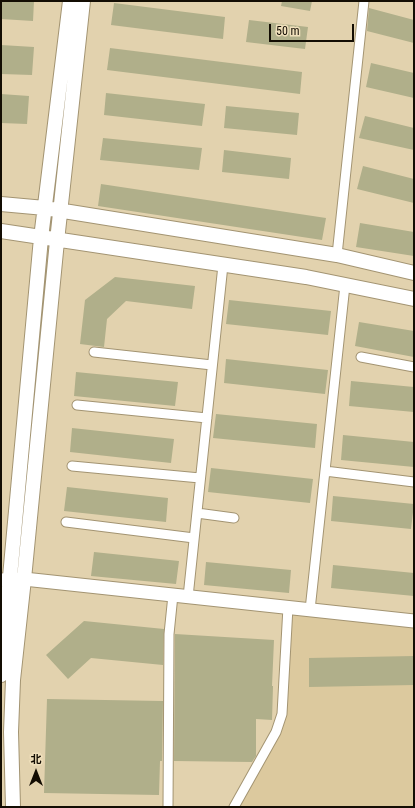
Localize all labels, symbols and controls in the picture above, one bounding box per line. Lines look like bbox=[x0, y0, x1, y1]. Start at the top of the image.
scale bar bbox=[271, 16, 356, 42]
text: 50 m bbox=[276, 24, 300, 38]
north arrow bbox=[16, 752, 56, 792]
text: 北 bbox=[31, 753, 42, 766]

